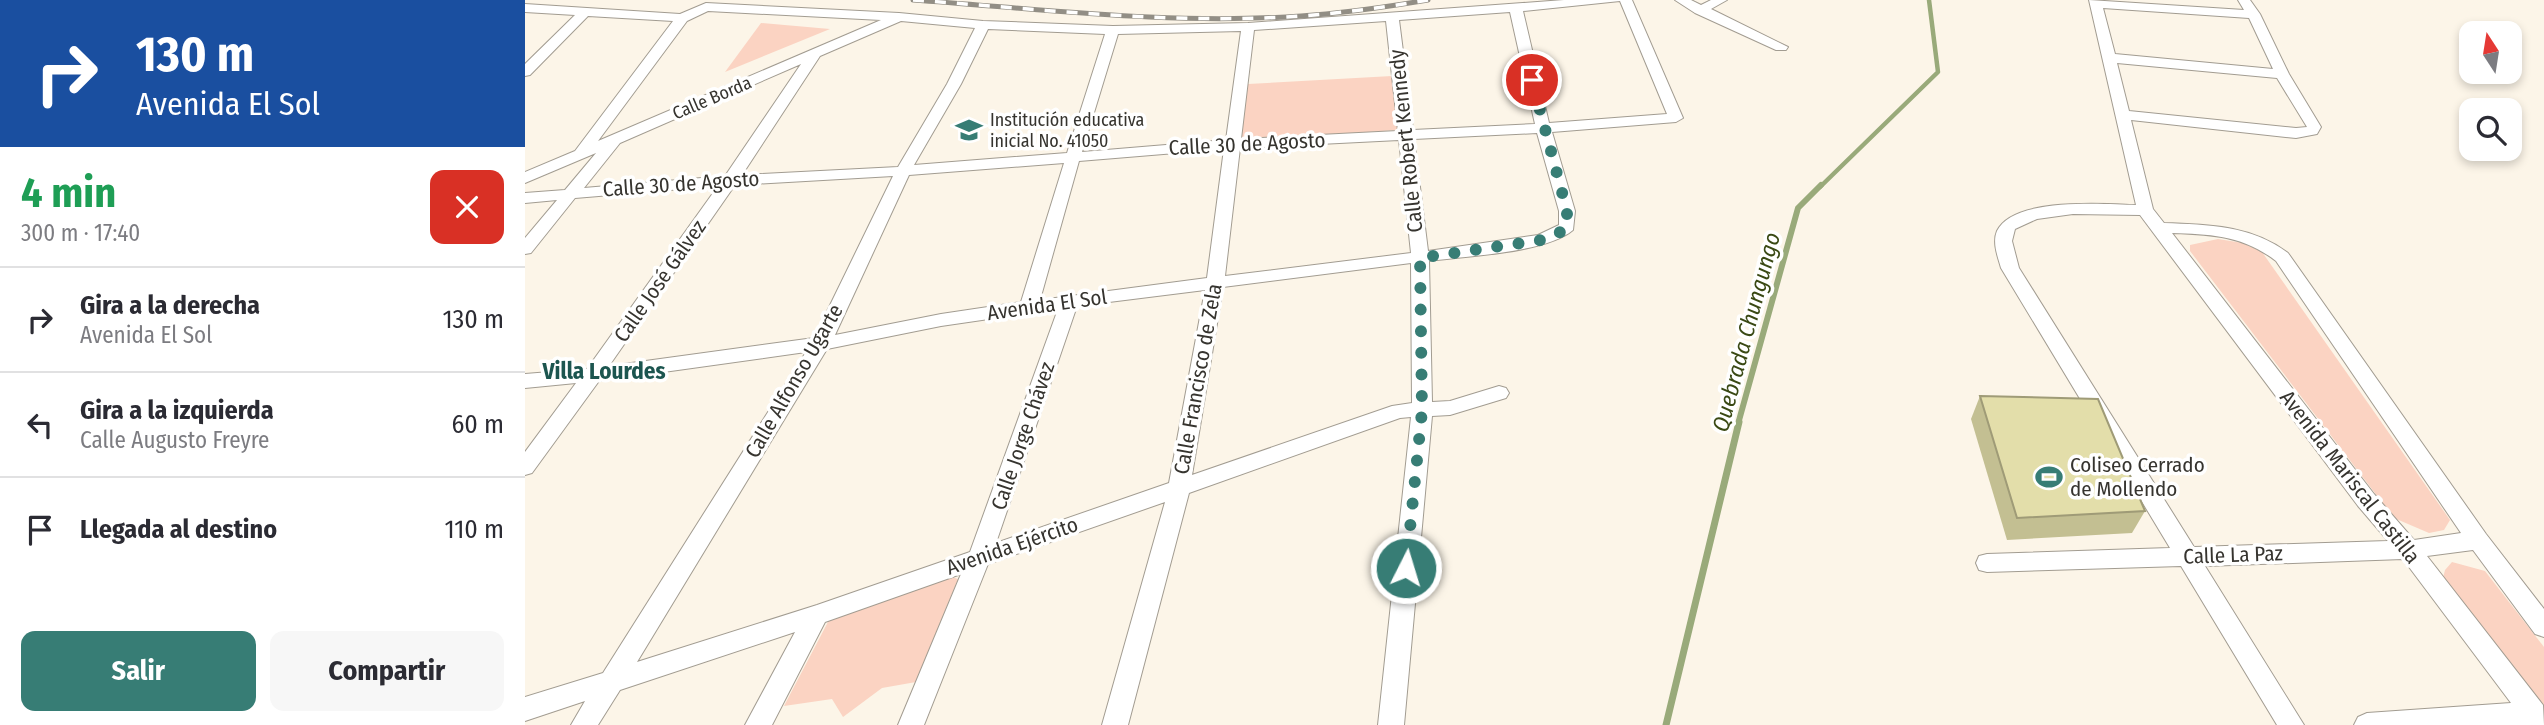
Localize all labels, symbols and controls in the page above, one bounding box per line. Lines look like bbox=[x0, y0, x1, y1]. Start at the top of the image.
north arrow bbox=[2459, 21, 2522, 84]
map controls bbox=[2459, 21, 2522, 161]
text: 130 m bbox=[136, 25, 254, 84]
icon: right bbox=[21, 28, 112, 119]
street label: Calle Robert Kennedy bbox=[1383, 48, 1429, 234]
pin bbox=[1502, 50, 1562, 110]
icon: arrive bbox=[1513, 61, 1551, 99]
street label: Calle Borda bbox=[669, 71, 755, 124]
text: Avenida El Sol bbox=[136, 85, 320, 123]
button: search bbox=[2459, 98, 2522, 161]
place label: Institución educativa inicial No. 41050 bbox=[990, 109, 1145, 152]
school or university icon: Institución educativa inicial No. 41050 bbox=[954, 115, 984, 145]
street label: Calle 30 de Agosto bbox=[1168, 127, 1326, 161]
street label: Calle 30 de Agosto bbox=[602, 166, 760, 202]
text: 4 min bbox=[21, 168, 116, 218]
button: close bbox=[430, 170, 504, 244]
street label: Calle José Gálvez bbox=[608, 215, 712, 347]
text: 300 m · 17:40 bbox=[21, 219, 140, 247]
water label: Quebrada Chungungo bbox=[1706, 229, 1786, 435]
street label: Calle Francisco de Zela bbox=[1168, 282, 1228, 476]
street label: Avenida El Sol bbox=[985, 284, 1109, 326]
text: Gira a la derecha bbox=[80, 290, 260, 321]
street label: Calle Alfonso Ugarte bbox=[739, 300, 849, 462]
icon: right bbox=[21, 301, 59, 339]
text: 130 m bbox=[442, 304, 504, 335]
text: Avenida El Sol bbox=[80, 321, 212, 349]
district label: Villa Lourdes bbox=[541, 357, 666, 385]
street label: Calle Jorge Chávez bbox=[986, 359, 1060, 513]
street label: Avenida Mariscal Castilla bbox=[2274, 385, 2426, 569]
text: Gira a la izquierda bbox=[80, 395, 274, 426]
icon: left bbox=[21, 406, 59, 444]
text: 60 m bbox=[451, 409, 504, 440]
text: Calle Augusto Freyre bbox=[80, 426, 269, 454]
place label: Coliseo Cerrado de Mollendo bbox=[2070, 452, 2205, 502]
sports icon: Coliseo Cerrado de Mollendo bbox=[2034, 462, 2064, 492]
icon: arrive bbox=[21, 511, 59, 549]
street label: Avenida Ejército bbox=[943, 511, 1081, 581]
text: Llegada al destino bbox=[80, 514, 277, 545]
text: 110 m bbox=[444, 514, 504, 545]
position arrow bbox=[1369, 531, 1443, 605]
street label: Calle La Paz bbox=[2183, 540, 2283, 570]
button: Salir bbox=[21, 631, 256, 711]
button: Compartir bbox=[270, 631, 504, 711]

